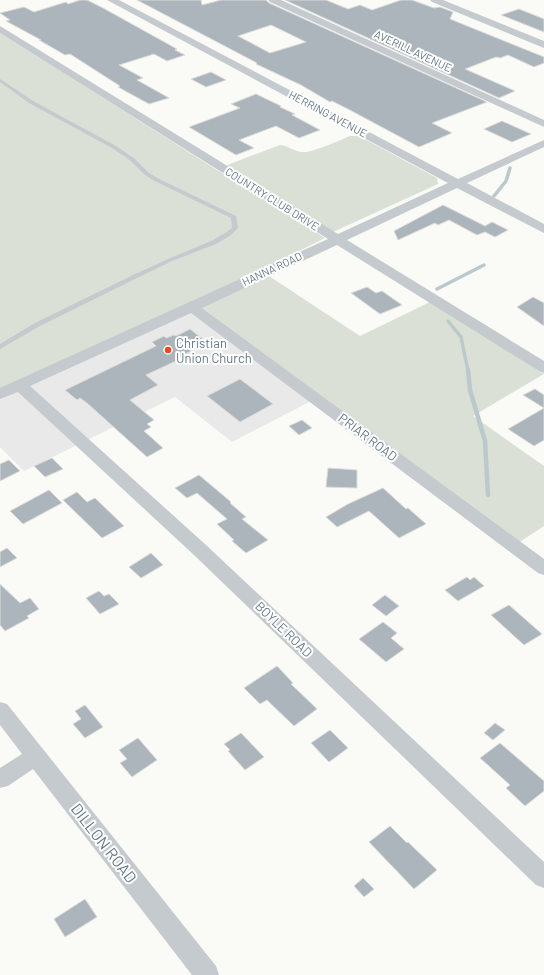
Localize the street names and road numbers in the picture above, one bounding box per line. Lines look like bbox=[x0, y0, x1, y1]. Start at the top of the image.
street label: AVERILL AVENUE bbox=[373, 27, 454, 74]
street label: HERRING AVENUE bbox=[287, 87, 370, 140]
street label: COUNTRY CLUB DRIVE bbox=[223, 164, 322, 233]
street label: HANNA ROAD bbox=[240, 249, 304, 288]
street label: PRIAR ROAD bbox=[335, 410, 401, 464]
street label: BOYLE ROAD bbox=[252, 598, 316, 660]
street label: DILLON ROAD bbox=[68, 799, 141, 886]

